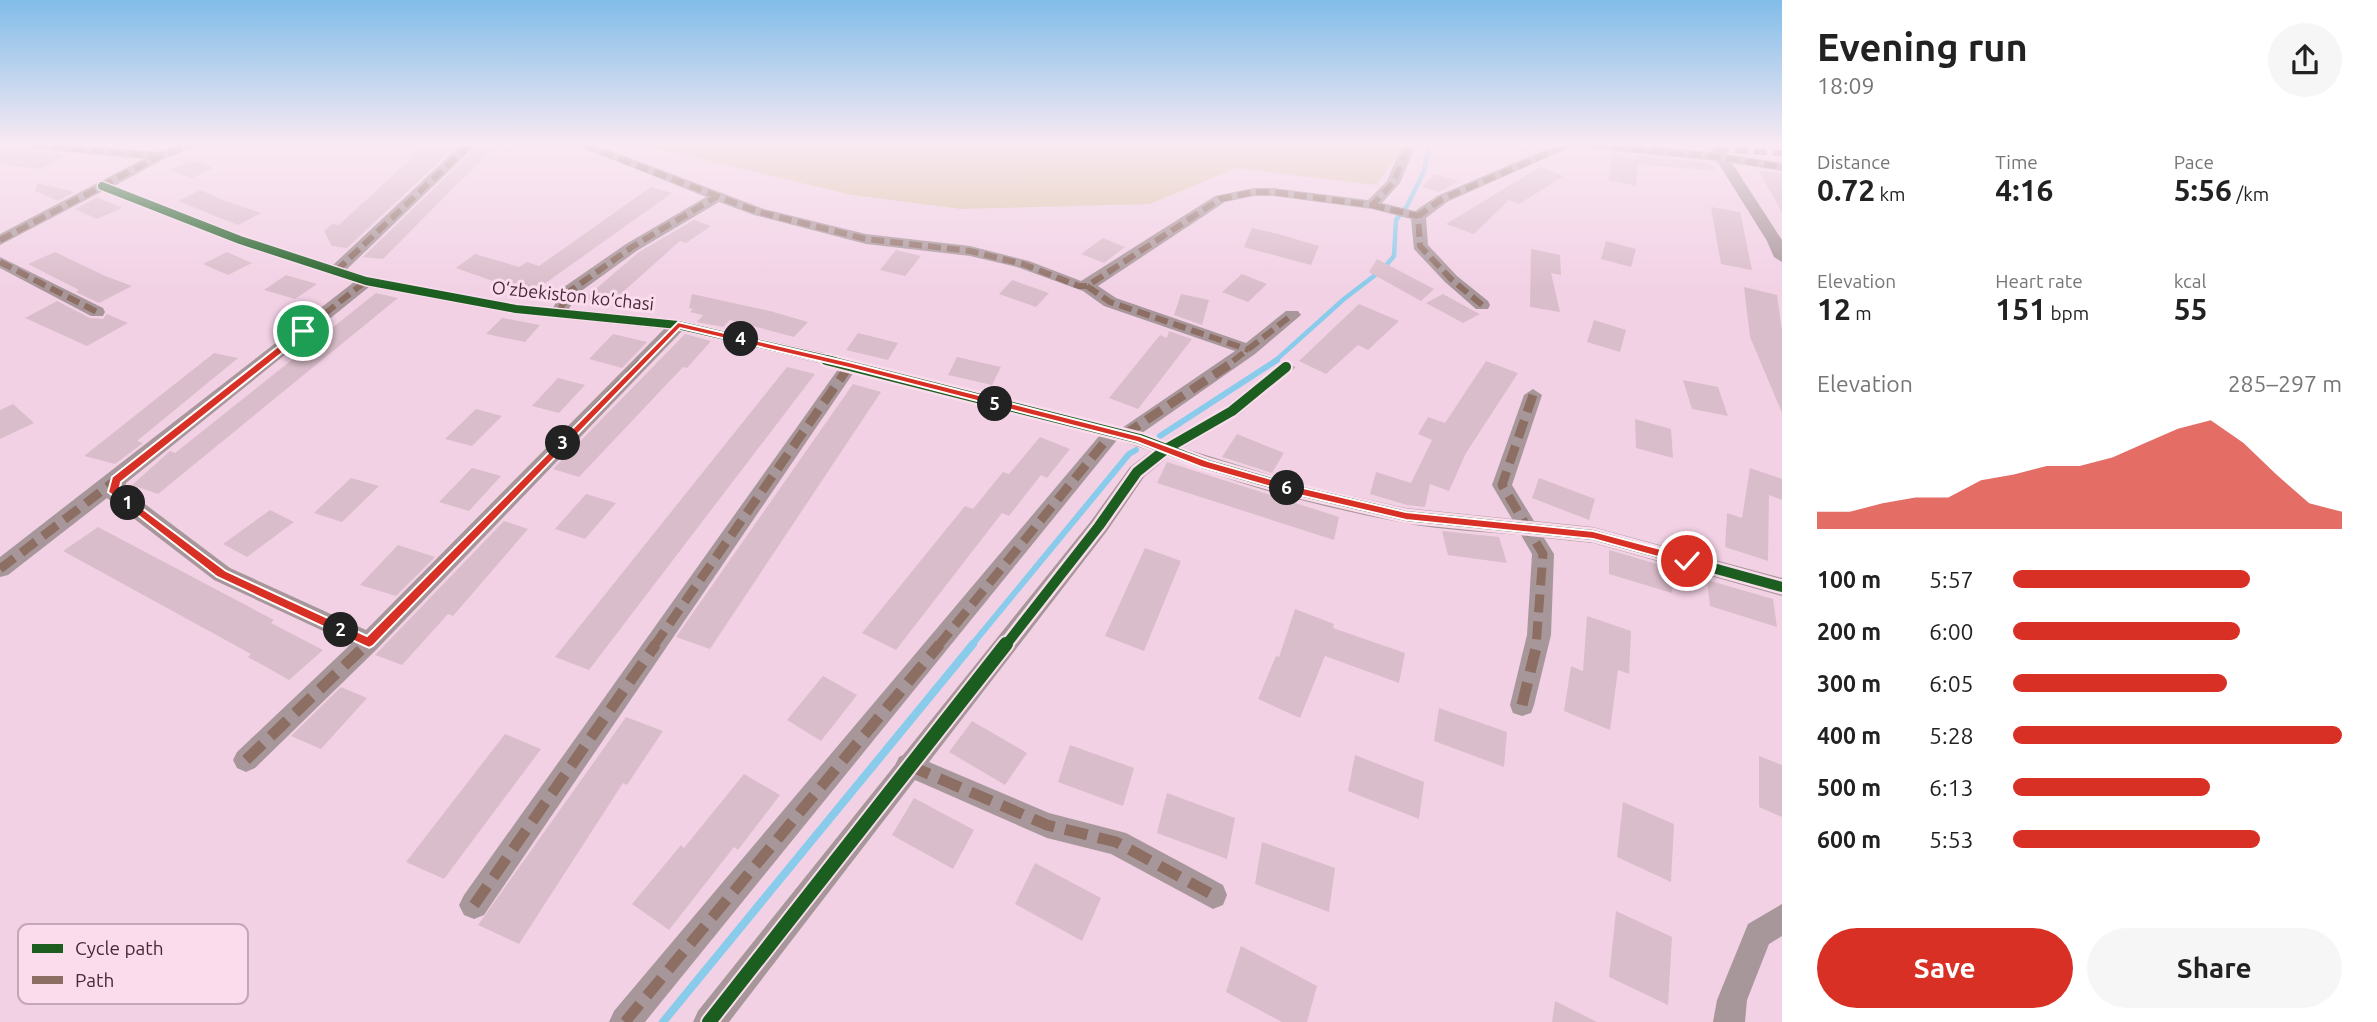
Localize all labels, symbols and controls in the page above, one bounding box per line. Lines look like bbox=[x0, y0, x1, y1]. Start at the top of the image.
button: share bbox=[2268, 23, 2342, 97]
text: Evening run bbox=[1817, 26, 2028, 68]
text: 18:09 bbox=[1817, 73, 1875, 98]
text: Distance bbox=[1817, 151, 1891, 173]
text: Time bbox=[1995, 151, 2038, 173]
text: Pace bbox=[2174, 151, 2214, 173]
text: 0.72 bbox=[1817, 173, 1875, 207]
text: 4:16 bbox=[1995, 173, 2053, 207]
text: 5:56 bbox=[2174, 173, 2232, 207]
text: km bbox=[1875, 183, 1905, 205]
text: /km bbox=[2232, 183, 2269, 205]
text: Elevation bbox=[1817, 270, 1896, 292]
text: Heart rate bbox=[1995, 270, 2083, 292]
text: kcal bbox=[2174, 270, 2206, 292]
street label: O‘zbekiston ko‘chasi bbox=[491, 277, 655, 313]
text: 12 bbox=[1817, 292, 1851, 326]
text: 151 bbox=[1995, 292, 2046, 326]
text: 55 bbox=[2174, 292, 2208, 326]
pin bbox=[273, 301, 333, 361]
text: m bbox=[1851, 302, 1872, 324]
text: bpm bbox=[2046, 302, 2089, 324]
icon: arrive bbox=[284, 312, 322, 350]
pin: 4 bbox=[724, 322, 758, 356]
text: 4 bbox=[735, 327, 746, 349]
text: Elevation bbox=[1817, 371, 1913, 396]
text: 285–297 m bbox=[2228, 371, 2342, 396]
pin: 5 bbox=[978, 386, 1012, 422]
text: 5 bbox=[989, 392, 1000, 414]
pin: 3 bbox=[546, 426, 580, 460]
text: 3 bbox=[557, 431, 568, 453]
pin: 6 bbox=[1270, 470, 1304, 505]
text: 6 bbox=[1281, 476, 1292, 498]
pin: 1 bbox=[110, 486, 146, 520]
text: 1 bbox=[122, 491, 133, 513]
pin bbox=[1657, 531, 1717, 591]
icon: check bbox=[1668, 542, 1706, 580]
text: 100 m bbox=[1817, 567, 1881, 592]
text: 5:57 bbox=[1929, 567, 1974, 592]
pin: 2 bbox=[324, 612, 358, 648]
text: 2 bbox=[335, 618, 346, 640]
text: 200 m bbox=[1817, 619, 1881, 644]
text: 6:00 bbox=[1929, 619, 1974, 644]
text: 300 m bbox=[1817, 671, 1881, 696]
text: 6:05 bbox=[1929, 671, 1974, 696]
text: 400 m bbox=[1817, 723, 1881, 748]
text: 5:28 bbox=[1929, 723, 1974, 748]
text: 500 m bbox=[1817, 775, 1881, 800]
text: 6:13 bbox=[1929, 775, 1974, 800]
text: 600 m bbox=[1817, 827, 1881, 852]
text: 5:53 bbox=[1929, 827, 1974, 852]
legend bbox=[18, 924, 248, 1004]
button: Save bbox=[1817, 928, 2073, 1008]
button: Share bbox=[2087, 928, 2342, 1008]
text: Cycle path bbox=[75, 937, 164, 959]
text: Path bbox=[75, 969, 114, 991]

